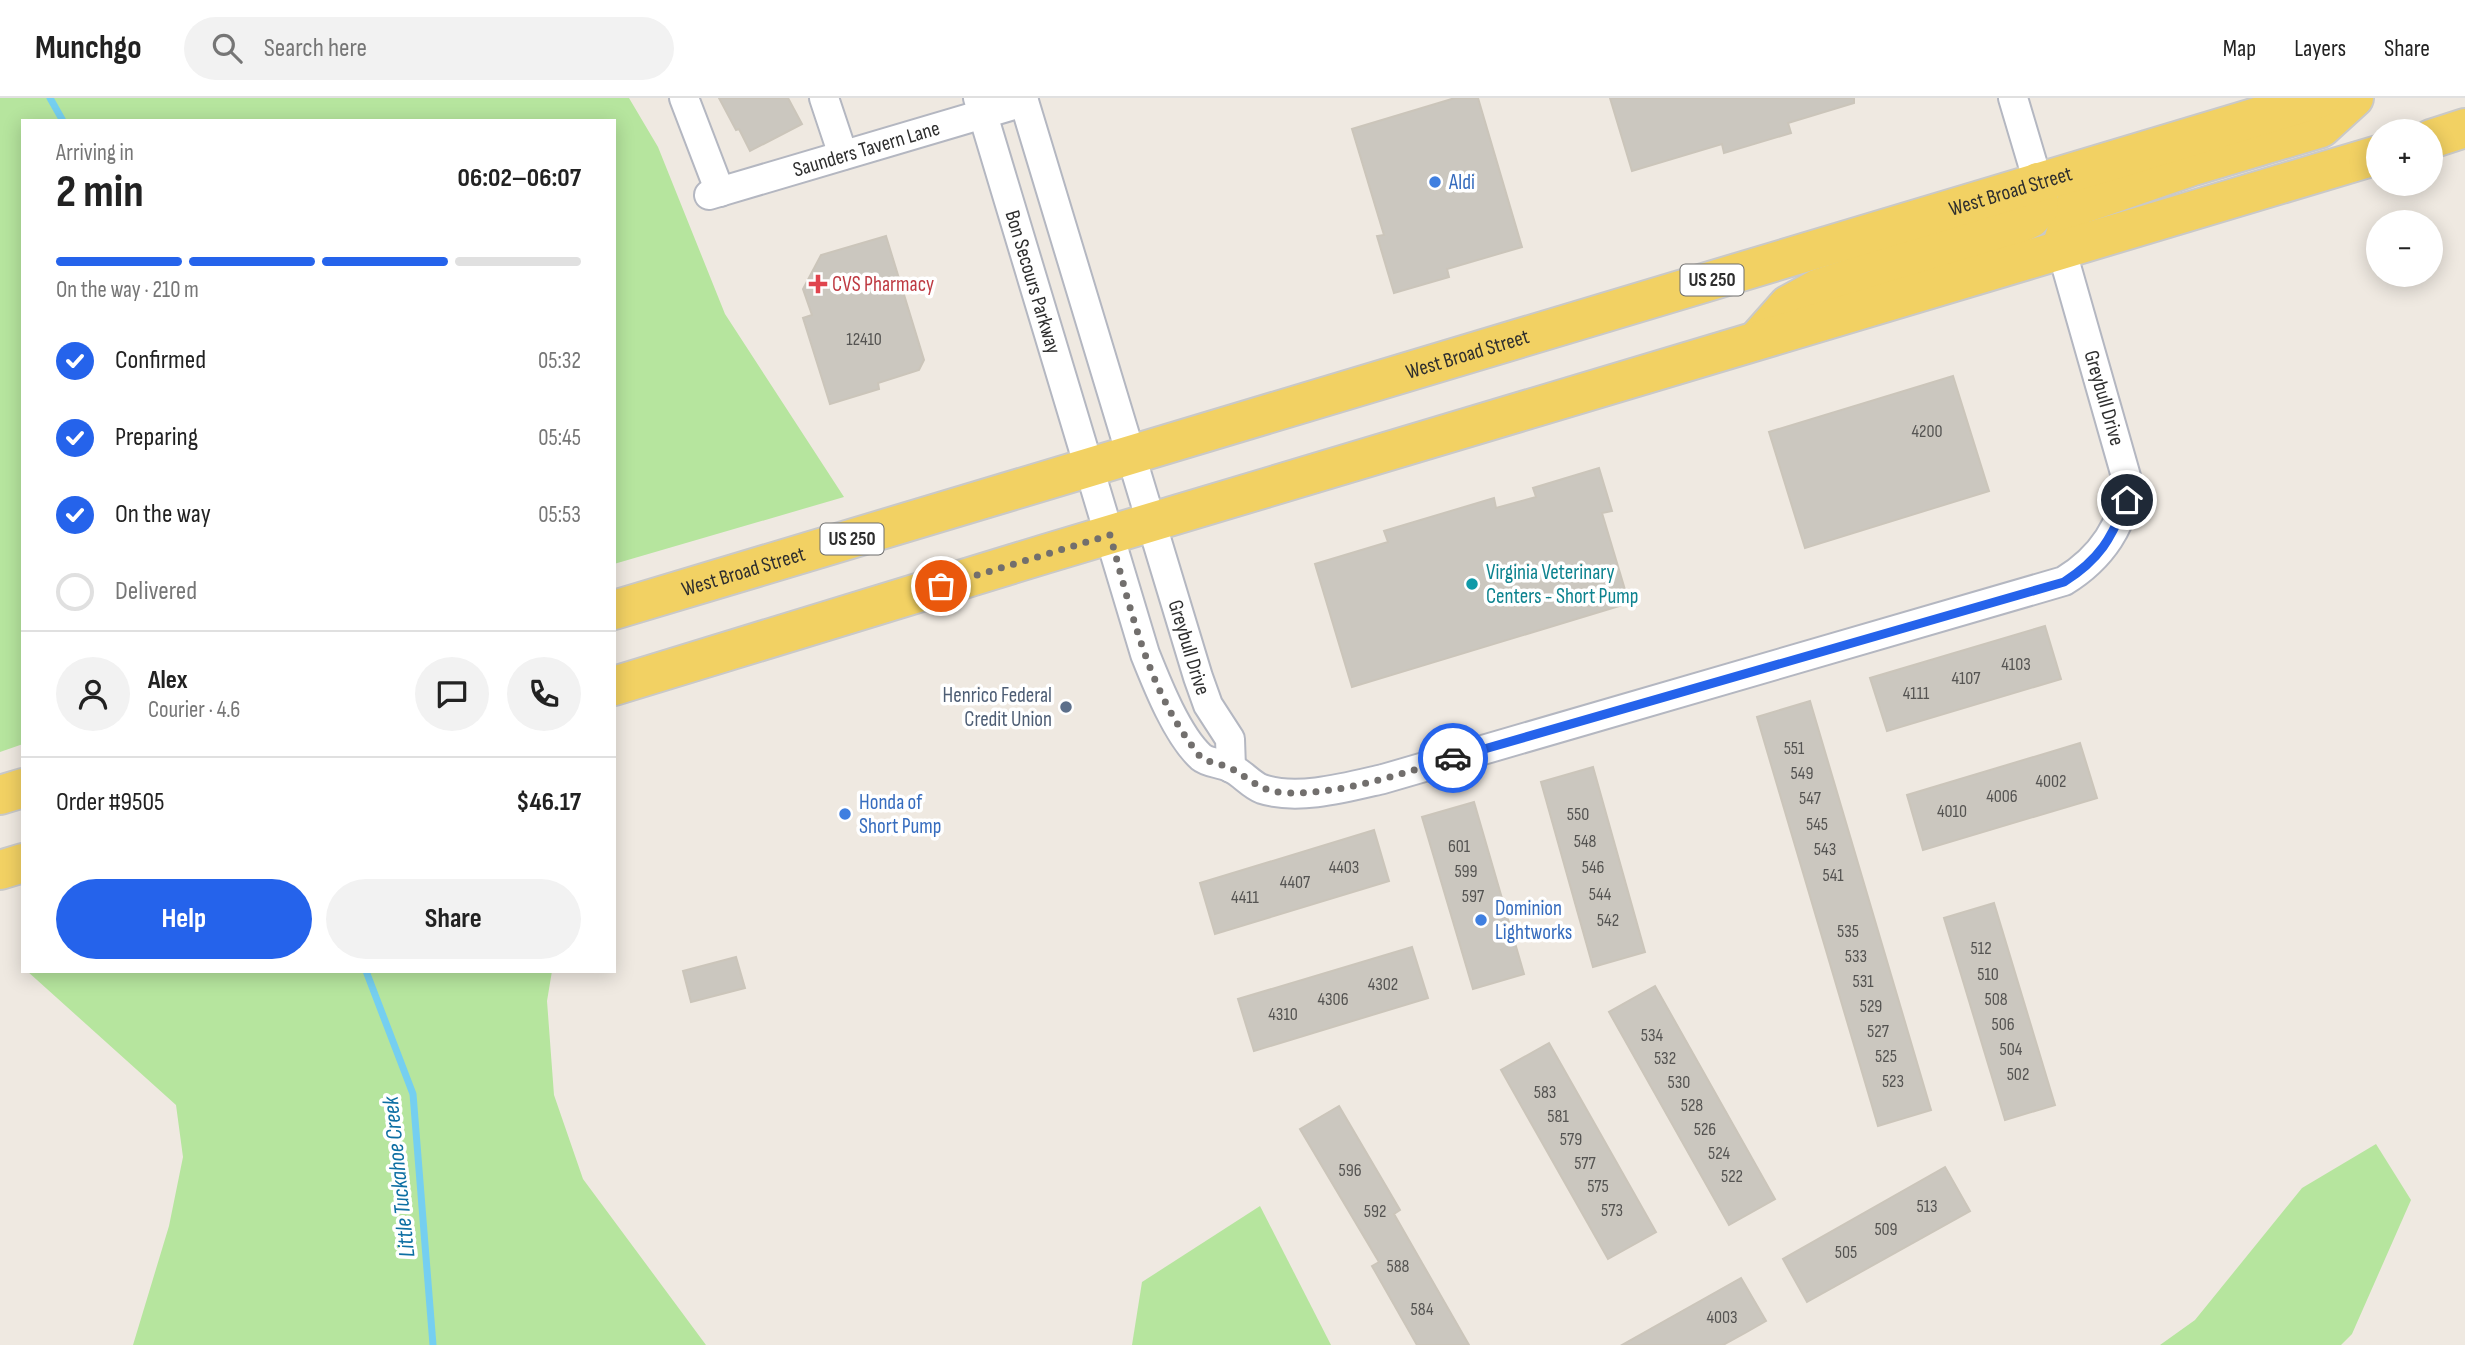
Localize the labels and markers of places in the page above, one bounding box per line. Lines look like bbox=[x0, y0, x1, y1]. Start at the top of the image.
place label: Aldi bbox=[1448, 170, 1475, 195]
marker: Aldi bbox=[1427, 174, 1443, 190]
place label: CVS Pharmacy bbox=[832, 272, 934, 297]
marker: CVS Pharmacy bbox=[810, 276, 826, 292]
pin bbox=[2097, 470, 2157, 530]
pin bbox=[911, 556, 971, 616]
place label: Virginia Veterinary Centers - Short Pump bbox=[1486, 560, 1638, 609]
marker: Virginia Veterinary Centers - Short Pump bbox=[1464, 576, 1480, 592]
place label: Henrico Federal Credit Union bbox=[943, 683, 1052, 732]
marker: Henrico Federal Credit Union bbox=[1058, 699, 1074, 715]
place label: Honda of Short Pump bbox=[859, 790, 942, 839]
marker: Honda of Short Pump bbox=[837, 806, 853, 822]
place label: Dominion Lightworks bbox=[1495, 896, 1572, 945]
marker: Dominion Lightworks bbox=[1473, 912, 1489, 928]

